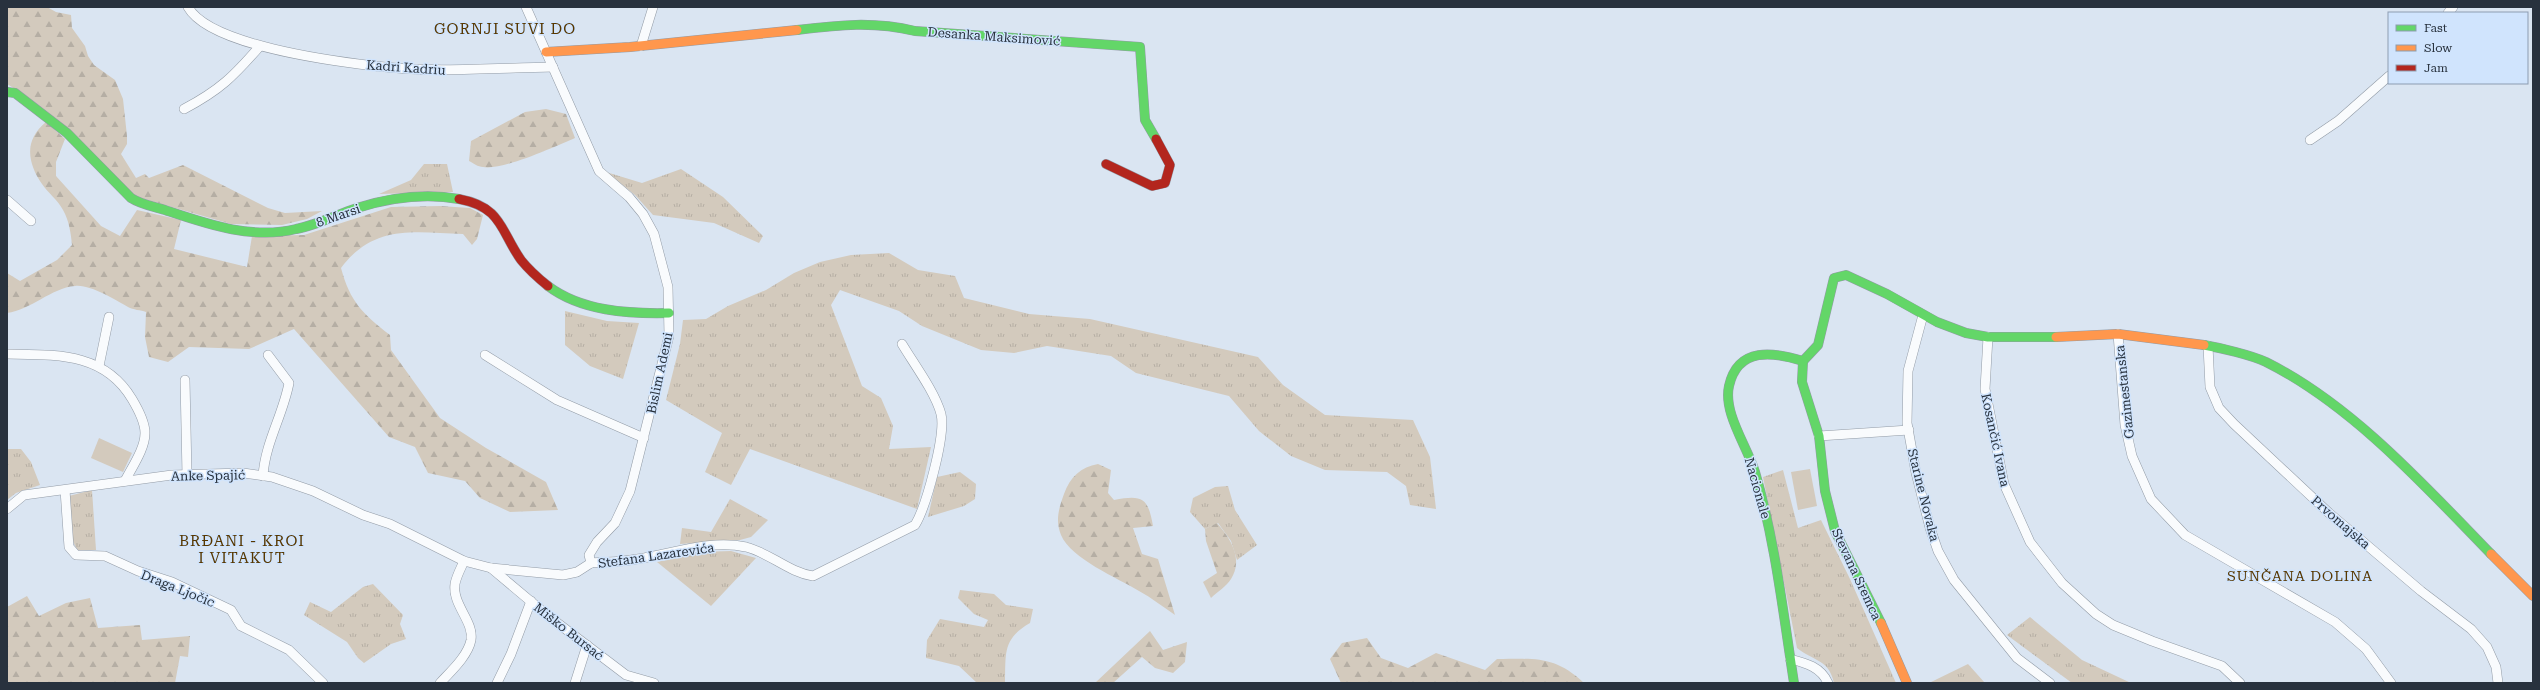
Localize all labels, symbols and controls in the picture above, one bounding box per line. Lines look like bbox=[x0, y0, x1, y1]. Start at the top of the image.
legend bbox=[2388, 12, 2528, 84]
district label: GORNJI SUVI DO bbox=[434, 20, 576, 38]
text: Fast bbox=[2424, 21, 2448, 35]
street label: Desanka Maksimović bbox=[927, 24, 1061, 49]
text: Slow bbox=[2424, 41, 2452, 55]
street label: Kadri Kadriu bbox=[366, 57, 446, 78]
text: Jam bbox=[2424, 61, 2448, 75]
street label: 8 Marsi bbox=[314, 201, 362, 230]
street label: Bislim Ademi bbox=[644, 331, 675, 415]
street label: Gazimestanska bbox=[2112, 344, 2137, 439]
street label: Kosančić Ivana bbox=[1978, 392, 2013, 488]
street label: Starine Novaka bbox=[1905, 447, 1942, 543]
street label: Nacionale bbox=[1742, 456, 1773, 521]
street label: Anke Spajić bbox=[171, 467, 245, 484]
street label: Prvomajska bbox=[2308, 493, 2373, 552]
street label: Stevana Sremca bbox=[1829, 526, 1884, 622]
district label: BRĐANI - KROI I VITAKUT bbox=[179, 532, 305, 567]
street label: Stefana Lazarevića bbox=[597, 540, 715, 571]
street label: Draga Ljočic bbox=[139, 567, 217, 610]
district label: SUNČANA DOLINA bbox=[2227, 568, 2373, 584]
street label: Miško Bursać bbox=[531, 600, 606, 663]

